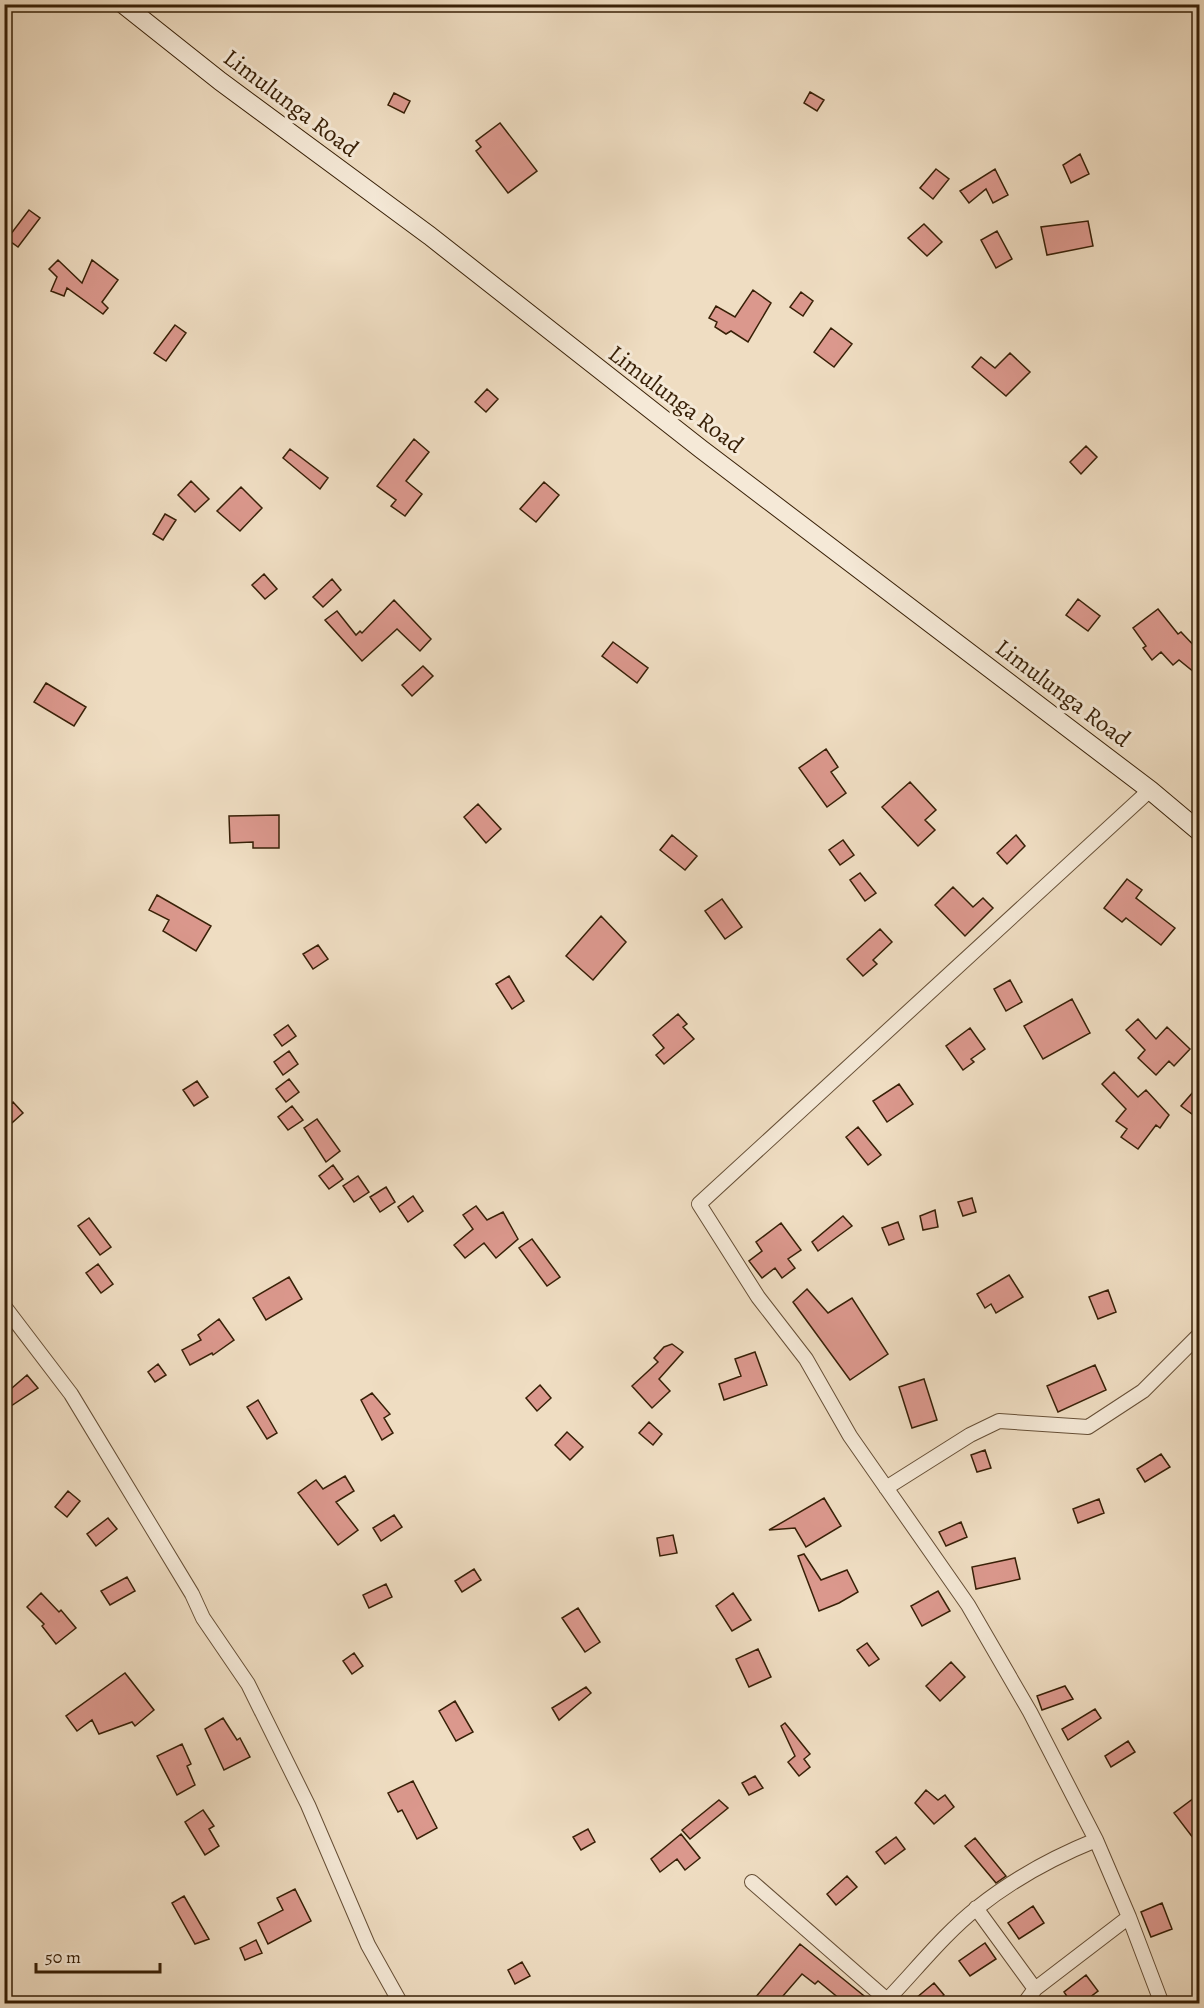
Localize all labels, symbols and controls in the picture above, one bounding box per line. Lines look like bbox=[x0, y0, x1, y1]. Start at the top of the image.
street label: Limulunga Road bbox=[217, 42, 365, 164]
street label: Limulunga Road bbox=[602, 338, 750, 460]
street label: Limulunga Road bbox=[989, 632, 1137, 754]
scale bar bbox=[36, 1936, 160, 1974]
text: 50 m bbox=[45, 1945, 81, 1969]

